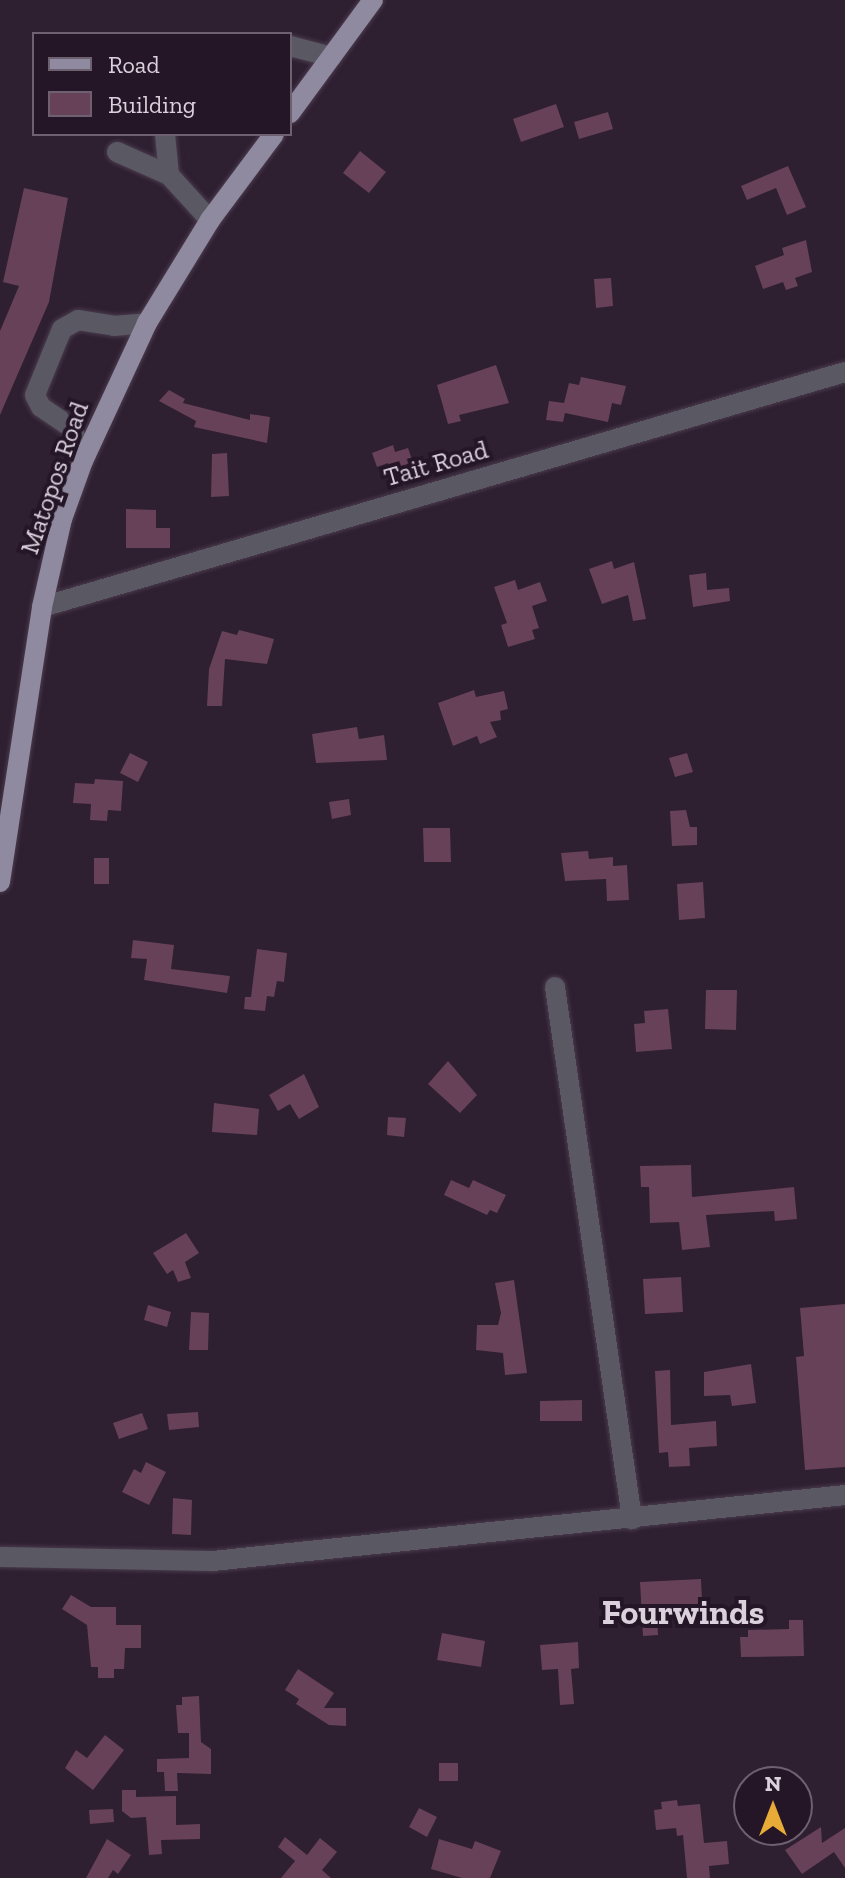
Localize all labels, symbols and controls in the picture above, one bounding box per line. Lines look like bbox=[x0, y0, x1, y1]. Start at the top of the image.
legend bbox=[32, 32, 292, 136]
text: Road bbox=[108, 50, 160, 79]
text: Building bbox=[108, 90, 196, 119]
street label: Matopos Road bbox=[14, 398, 96, 558]
street label: Tait Road bbox=[380, 434, 492, 494]
district label: Fourwinds bbox=[602, 1593, 764, 1633]
north arrow bbox=[733, 1766, 813, 1846]
text: N bbox=[765, 1770, 781, 1797]

